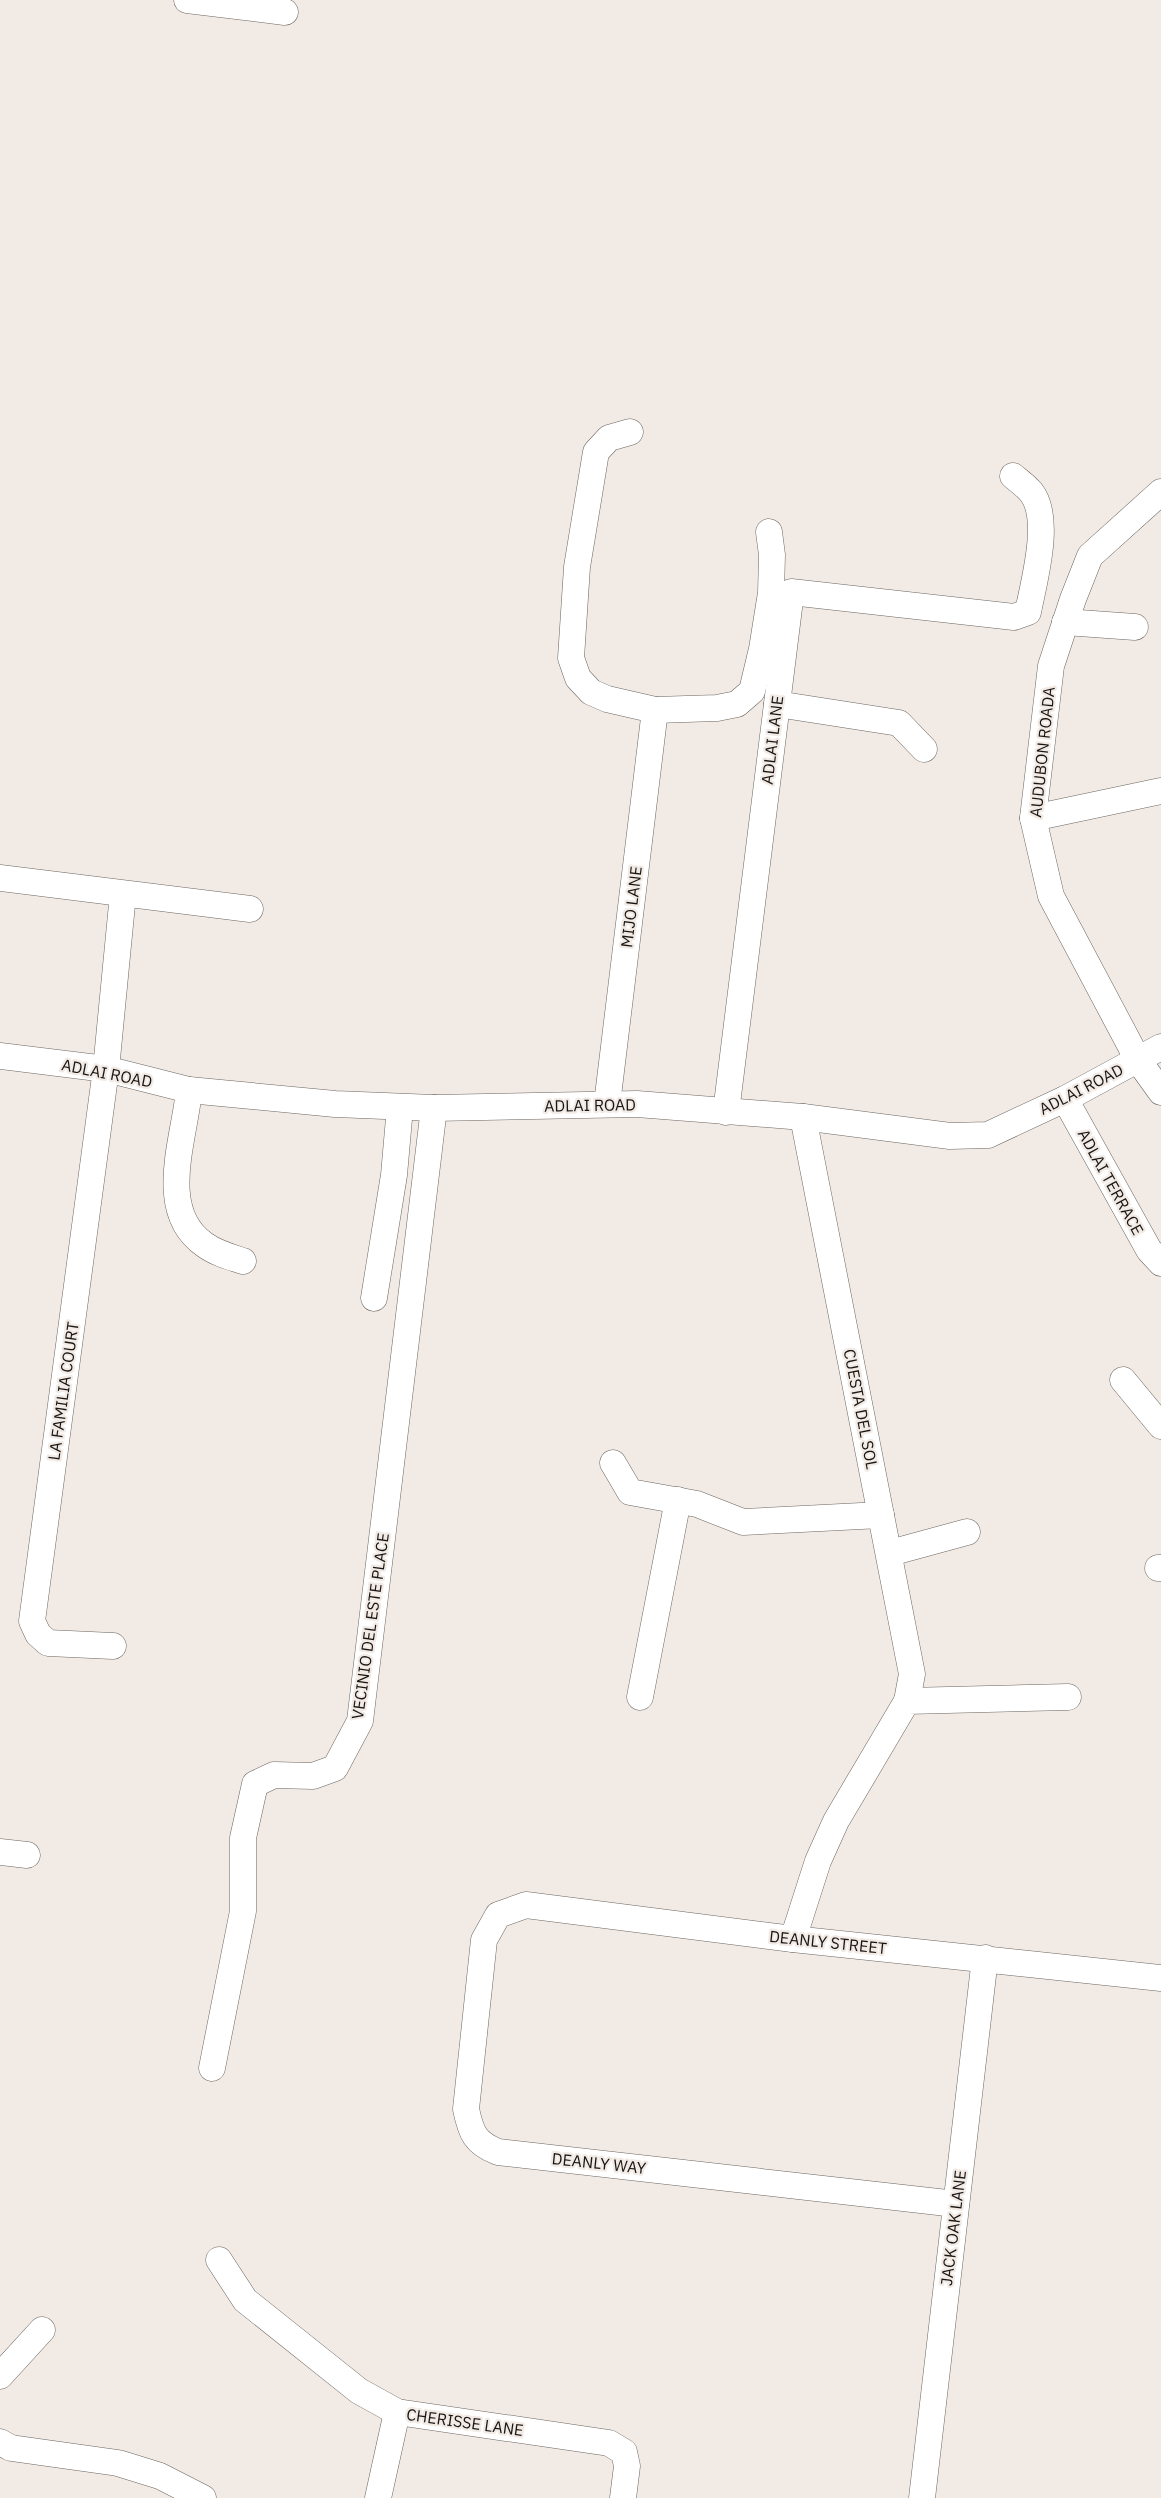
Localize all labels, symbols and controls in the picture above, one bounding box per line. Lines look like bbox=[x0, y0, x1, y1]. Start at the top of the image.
street label: AUDUBON ROADA bbox=[1025, 686, 1059, 818]
street label: ADLAI LANE bbox=[757, 695, 787, 785]
street label: MIJO LANE bbox=[616, 865, 646, 949]
street label: ADLAI ROAD bbox=[60, 1054, 154, 1092]
street label: ADLAI ROAD bbox=[1036, 1059, 1126, 1119]
street label: ADLAI ROAD bbox=[544, 1094, 636, 1116]
street label: ADLAI TERRACE bbox=[1074, 1126, 1148, 1238]
street label: LA FAMILIA COURT bbox=[43, 1320, 83, 1462]
street label: CUESTA DEL SOL bbox=[840, 1347, 882, 1471]
street label: VECINIO DEL ESTE PLACE bbox=[347, 1531, 393, 1721]
street label: DEANLY STREET bbox=[768, 1926, 888, 1958]
street label: DEANLY WAY bbox=[551, 2148, 648, 2178]
street label: JACK OAK LANE bbox=[936, 2169, 970, 2287]
street label: CHERISSE LANE bbox=[405, 2404, 525, 2440]

